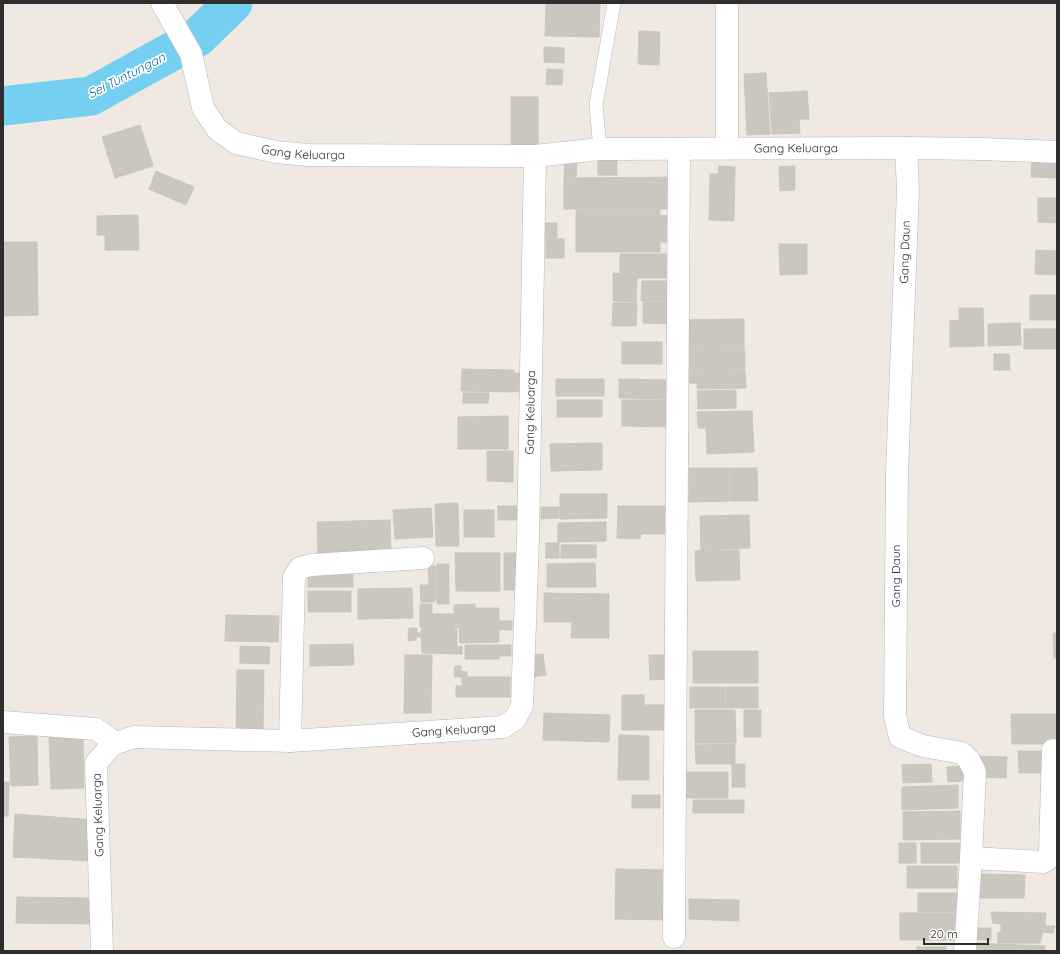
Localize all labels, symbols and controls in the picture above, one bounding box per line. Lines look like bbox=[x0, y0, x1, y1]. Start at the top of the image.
water label: Sei Tuntungan bbox=[85, 48, 168, 101]
street label: Gang Keluarga bbox=[754, 140, 838, 155]
street label: Gang Keluarga bbox=[260, 141, 345, 162]
street label: Gang Daun bbox=[896, 220, 913, 284]
street label: Gang Keluarga bbox=[522, 370, 538, 455]
street label: Gang Daun bbox=[888, 544, 903, 608]
street label: Gang Keluarga bbox=[411, 719, 496, 740]
street label: Gang Keluarga bbox=[89, 773, 106, 857]
scale bar bbox=[924, 920, 988, 946]
text: 20 m bbox=[930, 926, 958, 941]

